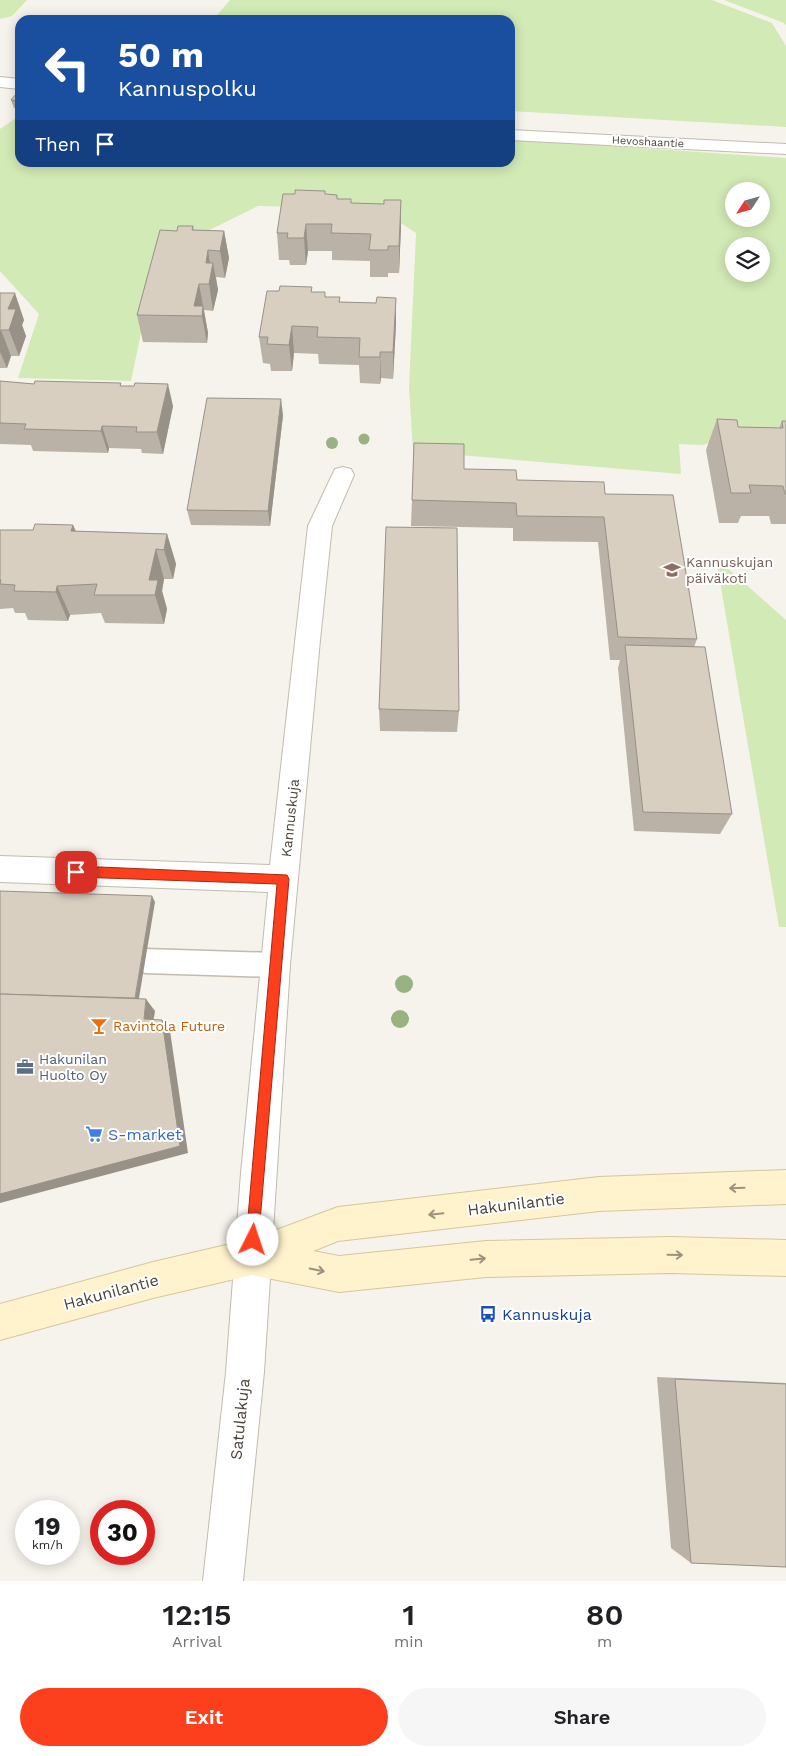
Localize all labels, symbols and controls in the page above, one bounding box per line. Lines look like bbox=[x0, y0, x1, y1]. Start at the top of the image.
text: 50 m bbox=[118, 34, 204, 76]
icon: left bbox=[35, 35, 100, 100]
text: Kannuspolku bbox=[118, 76, 257, 101]
icon: arrive bbox=[91, 130, 119, 158]
text: Then bbox=[35, 133, 81, 156]
street label: Hevoshaantie bbox=[612, 134, 684, 150]
north arrow bbox=[725, 182, 770, 228]
map controls bbox=[725, 182, 770, 282]
button: layers bbox=[725, 237, 770, 282]
place label: Kannuskujan päiväkoti bbox=[686, 554, 773, 586]
school or university icon: Kannuskujan päiväkoti bbox=[662, 560, 682, 580]
street label: Kannuskuja bbox=[278, 778, 302, 858]
pin bbox=[55, 851, 97, 893]
icon: arrive bbox=[62, 858, 90, 886]
bar icon: Ravintola Future bbox=[89, 1016, 109, 1036]
place label: Ravintola Future bbox=[113, 1018, 225, 1034]
place label: Hakunilan Huolto Oy bbox=[39, 1051, 108, 1083]
office icon: Hakunilan Huolto Oy bbox=[15, 1057, 35, 1077]
supermarket icon: S-market bbox=[84, 1124, 104, 1144]
place label: S-market bbox=[108, 1125, 182, 1144]
one-way arrow bbox=[730, 1183, 746, 1193]
street label: Hakunilantie bbox=[466, 1189, 566, 1219]
one-way arrow bbox=[428, 1209, 444, 1219]
position arrow bbox=[226, 1213, 278, 1265]
one-way arrow bbox=[666, 1250, 683, 1260]
one-way arrow bbox=[470, 1255, 486, 1264]
one-way arrow bbox=[308, 1266, 324, 1275]
street label: Hakunilantie bbox=[61, 1270, 161, 1314]
bus stop icon: Kannuskuja bbox=[478, 1304, 498, 1324]
place label: Kannuskuja bbox=[502, 1305, 592, 1324]
street label: Satulakuja bbox=[226, 1377, 254, 1461]
speed limit sign: 30 bbox=[90, 1500, 155, 1565]
text: 19 bbox=[34, 1512, 61, 1541]
text: km/h bbox=[32, 1538, 63, 1552]
text: 12:15 bbox=[162, 1597, 232, 1632]
text: 1 bbox=[402, 1597, 415, 1632]
text: 80 bbox=[586, 1597, 624, 1632]
text: Arrival bbox=[172, 1632, 222, 1651]
text: min bbox=[394, 1632, 423, 1651]
text: m bbox=[597, 1632, 612, 1651]
button: Exit bbox=[20, 1688, 388, 1746]
button: Share bbox=[398, 1688, 766, 1746]

